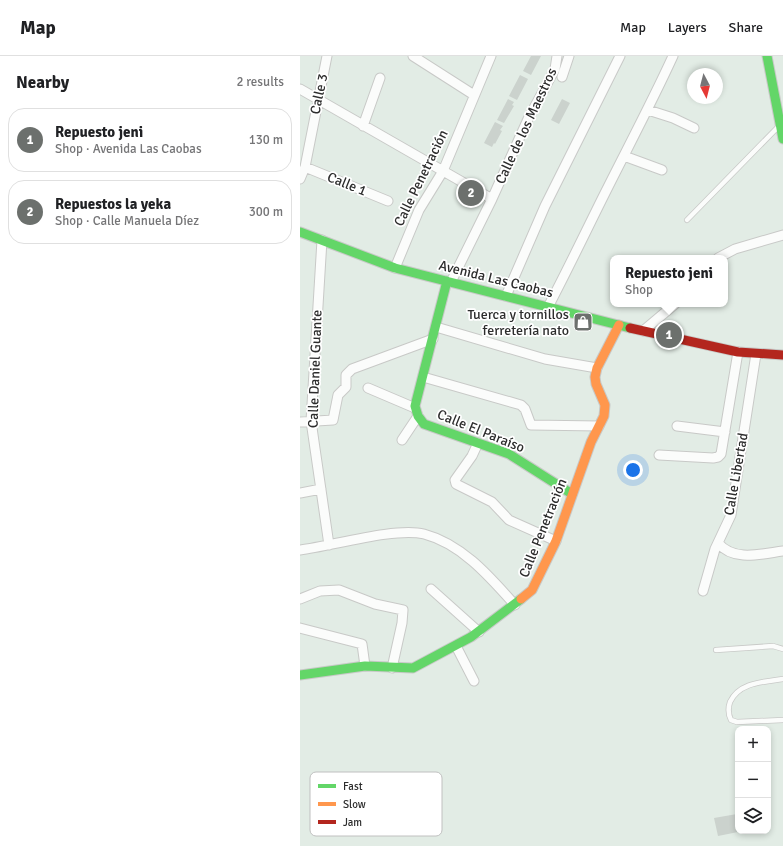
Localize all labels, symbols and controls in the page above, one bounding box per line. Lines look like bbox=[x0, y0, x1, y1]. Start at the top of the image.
text: Map bbox=[20, 16, 56, 40]
text: Map bbox=[620, 19, 646, 36]
text: Layers bbox=[668, 19, 707, 36]
text: Share bbox=[729, 19, 763, 36]
street label: Calle de los Maestros bbox=[492, 65, 560, 187]
north arrow bbox=[687, 68, 723, 104]
text: Nearby bbox=[16, 72, 69, 93]
street label: Calle 3 bbox=[306, 72, 332, 116]
text: 2 results bbox=[236, 74, 284, 90]
text: Repuesto jeni bbox=[55, 123, 143, 141]
street label: Calle Penetración bbox=[390, 127, 452, 229]
text: 1 bbox=[26, 132, 34, 148]
text: 130 m bbox=[249, 132, 283, 148]
text: Shop · Avenida Las Caobas bbox=[55, 141, 202, 157]
street label: Calle 1 bbox=[325, 168, 369, 200]
pin: 2 bbox=[458, 178, 484, 208]
text: Repuestos la yeka bbox=[55, 195, 171, 213]
text: 2 bbox=[26, 204, 34, 220]
text: 300 m bbox=[249, 204, 283, 220]
text: Shop · Calle Manuela Díez bbox=[55, 213, 199, 229]
popup bbox=[610, 255, 728, 307]
street label: Avenida Las Caobas bbox=[437, 257, 555, 301]
text: Repuesto jeni bbox=[625, 264, 713, 282]
text: Shop bbox=[625, 282, 653, 298]
place label: Tuerca y tornillos ferretería nato bbox=[467, 306, 569, 339]
street label: Calle Daniel Guante bbox=[304, 310, 326, 428]
shop icon: Tuerca y tornillos ferretería nato bbox=[572, 311, 594, 333]
pin: 1 bbox=[656, 320, 682, 350]
street label: Calle El Paraíso bbox=[435, 406, 527, 456]
street label: Calle Libertad bbox=[720, 431, 752, 517]
your location bbox=[623, 460, 643, 480]
street label: Calle Penetración bbox=[515, 476, 571, 580]
map controls bbox=[735, 726, 771, 834]
button: + bbox=[735, 726, 771, 762]
button: − bbox=[735, 762, 771, 798]
legend bbox=[310, 772, 442, 836]
text: Fast bbox=[343, 780, 363, 793]
text: Slow bbox=[343, 798, 366, 811]
button: layers bbox=[735, 798, 771, 834]
text: Jam bbox=[343, 816, 362, 829]

